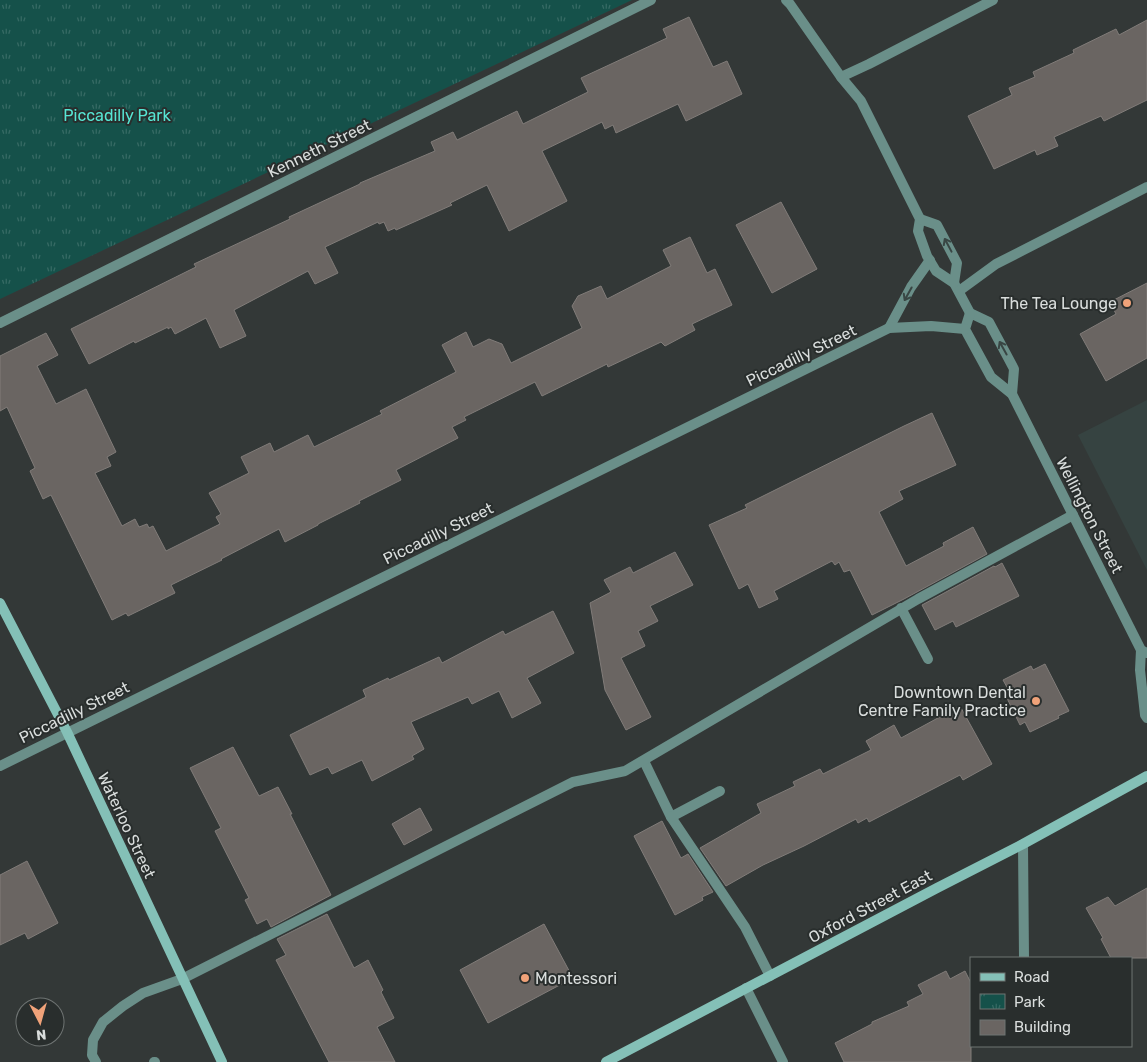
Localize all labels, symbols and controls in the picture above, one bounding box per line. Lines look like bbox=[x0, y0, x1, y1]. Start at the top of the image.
park label: Piccadilly Park bbox=[63, 106, 171, 125]
street label: Kenneth Street bbox=[264, 115, 374, 182]
one-way arrow bbox=[942, 238, 952, 253]
one-way arrow bbox=[903, 286, 913, 301]
place label: The Tea Lounge bbox=[1001, 294, 1117, 313]
marker: The Tea Lounge bbox=[1121, 297, 1133, 309]
street label: Piccadilly Street bbox=[743, 321, 859, 390]
one-way arrow bbox=[998, 341, 1008, 356]
street label: Wellington Street bbox=[1052, 454, 1127, 576]
street label: Piccadilly Street bbox=[380, 499, 496, 568]
street label: Piccadilly Street bbox=[16, 678, 132, 747]
place label: Downtown Dental Centre Family Practice bbox=[858, 683, 1026, 720]
marker: Downtown Dental Centre Family Practice bbox=[1030, 695, 1042, 707]
street label: Waterloo Street bbox=[94, 769, 159, 881]
street label: Oxford Street East bbox=[805, 866, 935, 947]
legend bbox=[970, 957, 1132, 1047]
text: Road bbox=[1014, 968, 1050, 986]
place label: Montessori bbox=[535, 969, 617, 988]
marker: Montessori bbox=[519, 972, 531, 984]
text: Park bbox=[1014, 993, 1045, 1011]
north arrow bbox=[15, 997, 65, 1047]
text: Building bbox=[1014, 1018, 1071, 1036]
text: N bbox=[35, 1025, 47, 1043]

